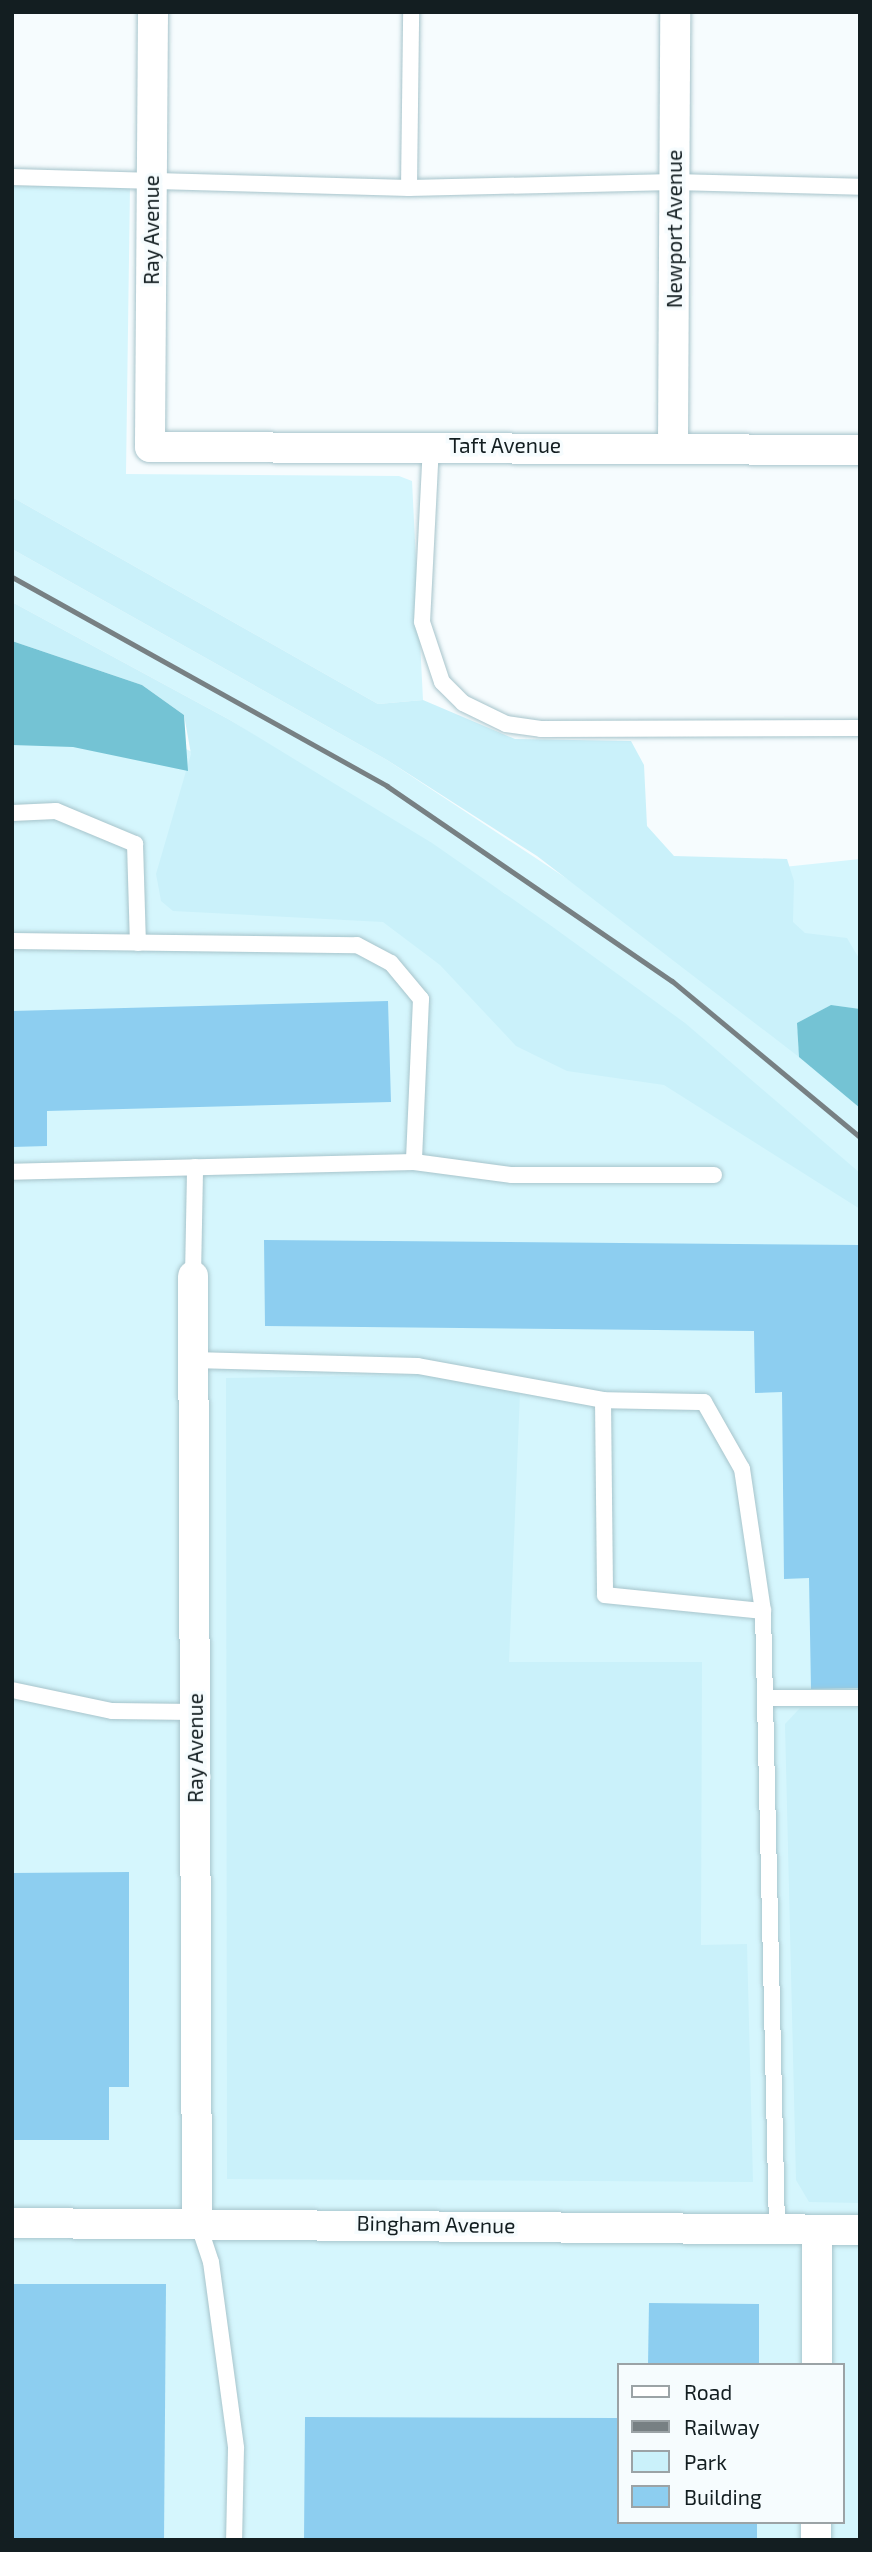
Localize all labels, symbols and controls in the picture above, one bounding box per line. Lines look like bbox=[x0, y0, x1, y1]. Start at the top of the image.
street label: Newport Avenue bbox=[661, 150, 687, 308]
street label: Ray Avenue bbox=[138, 175, 164, 285]
street label: Taft Avenue bbox=[449, 432, 561, 458]
street label: Ray Avenue bbox=[182, 1693, 208, 1803]
street label: Bingham Avenue bbox=[356, 2210, 516, 2238]
legend bbox=[616, 2363, 844, 2524]
text: Road bbox=[684, 2379, 732, 2404]
text: Railway bbox=[684, 2414, 760, 2439]
text: Park bbox=[684, 2449, 727, 2474]
text: Building bbox=[684, 2484, 762, 2509]

